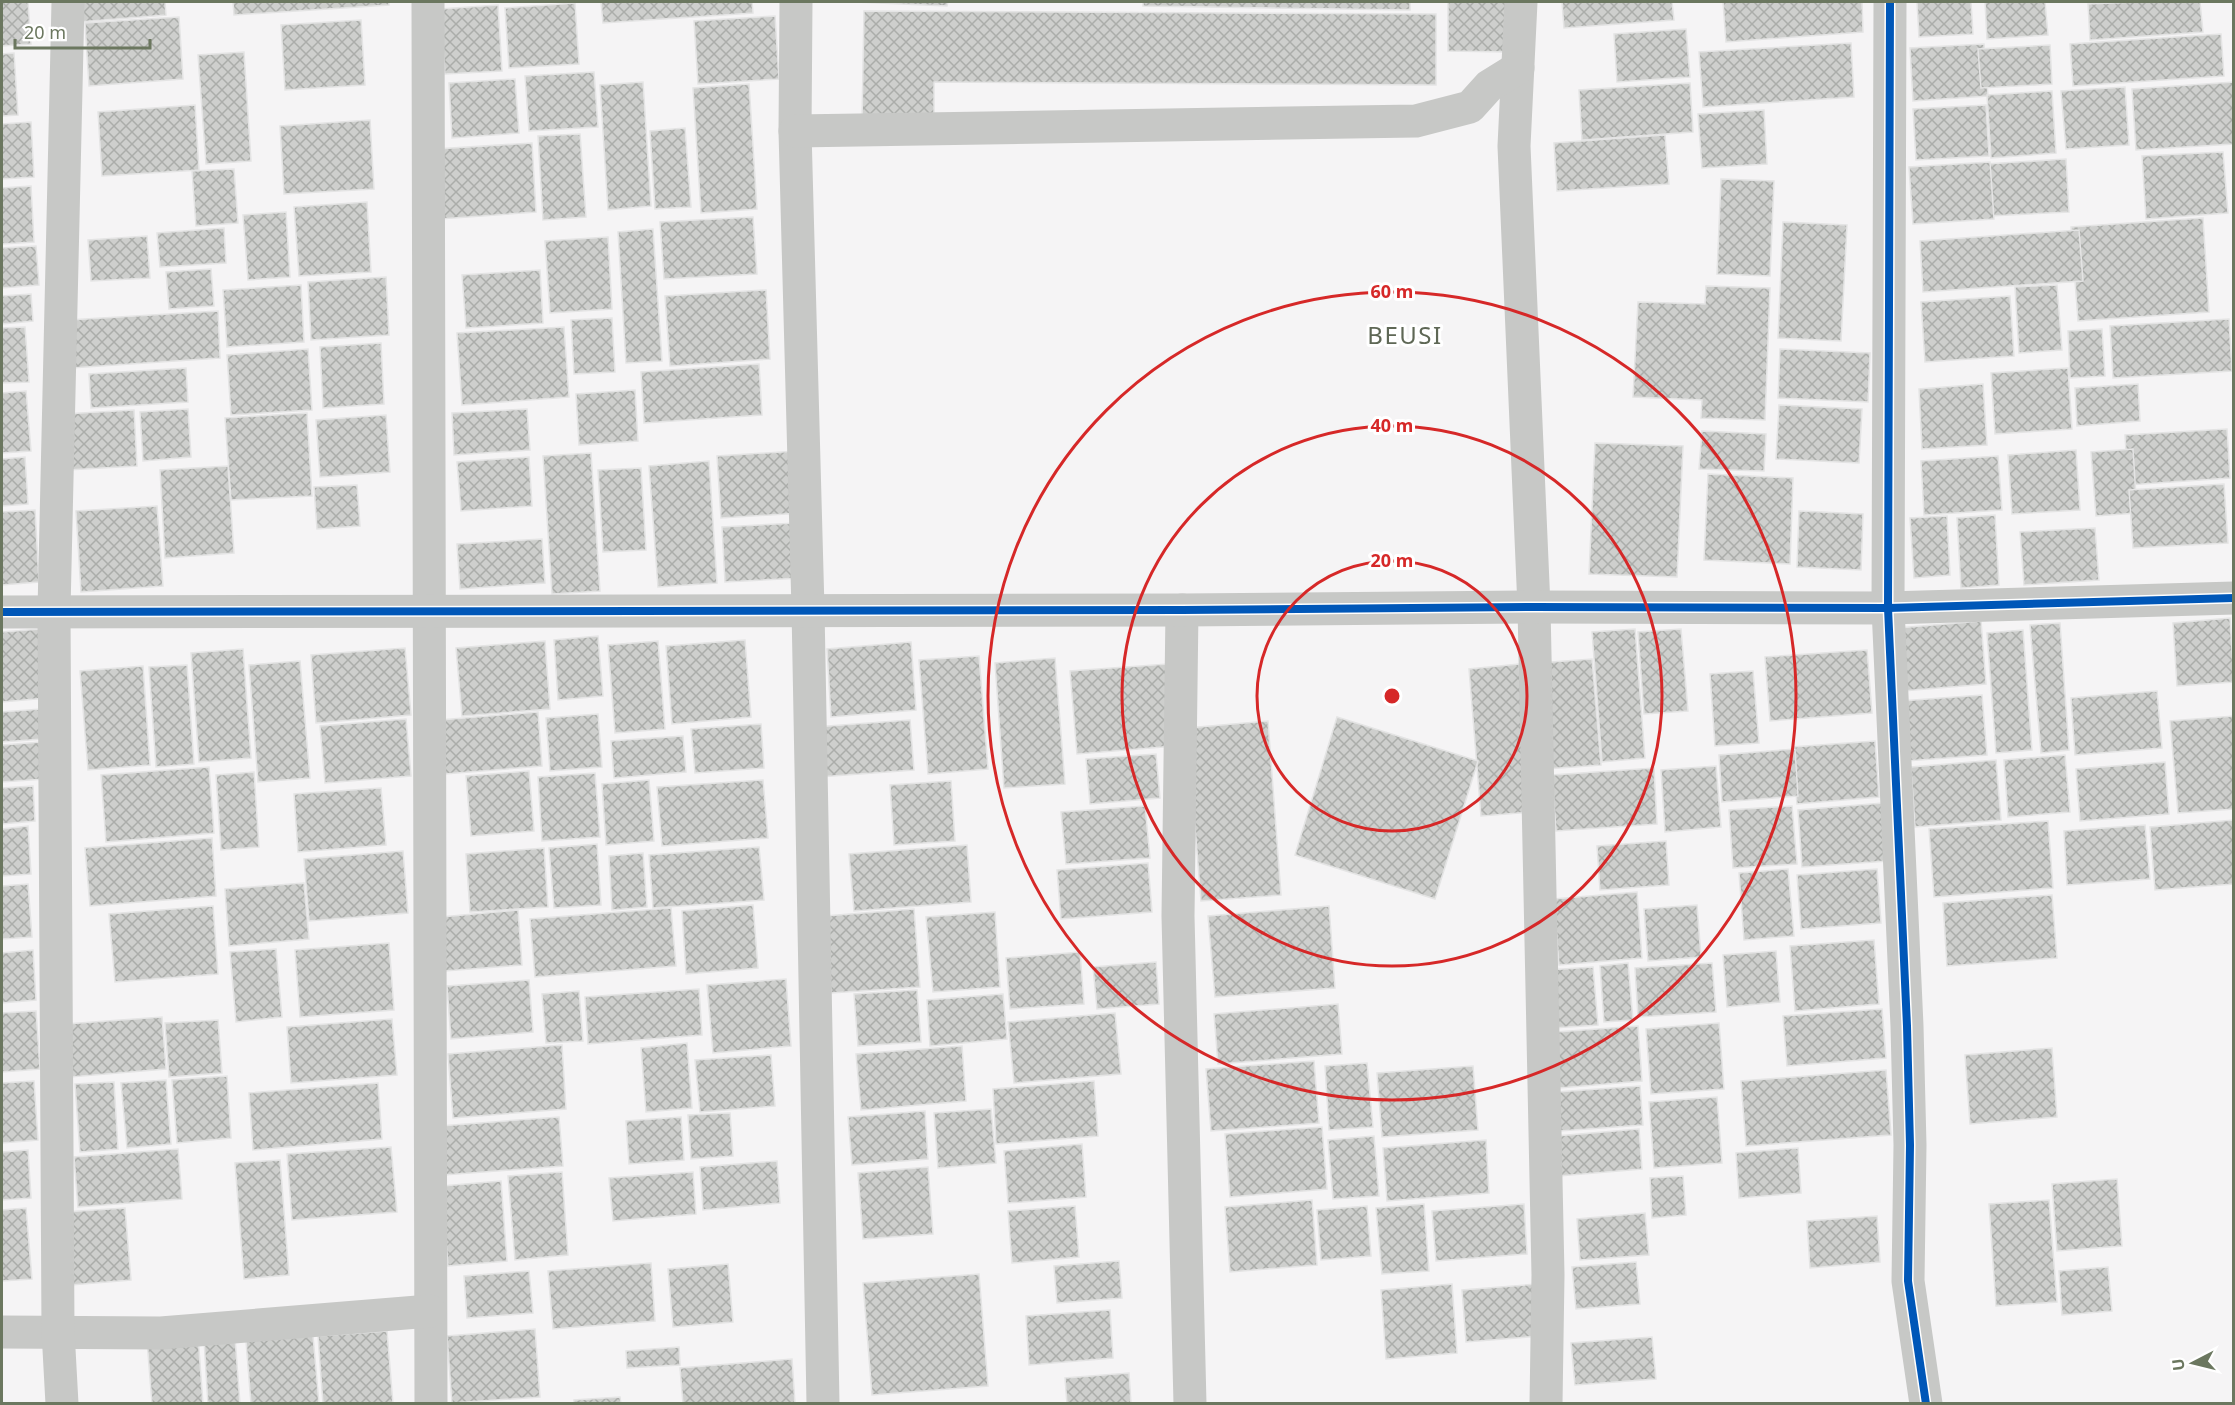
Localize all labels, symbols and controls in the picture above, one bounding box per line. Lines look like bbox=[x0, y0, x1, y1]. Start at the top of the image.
scale bar bbox=[15, 12, 150, 50]
text: 20 m bbox=[24, 20, 66, 44]
text: 60 m bbox=[1371, 279, 1413, 303]
district label: BEUSI bbox=[1367, 318, 1443, 351]
text: 40 m bbox=[1371, 413, 1413, 437]
text: 20 m bbox=[1371, 548, 1413, 572]
centre of rings bbox=[1382, 686, 1402, 706]
north arrow bbox=[2163, 1333, 2223, 1393]
text: U bbox=[2166, 1357, 2190, 1372]

